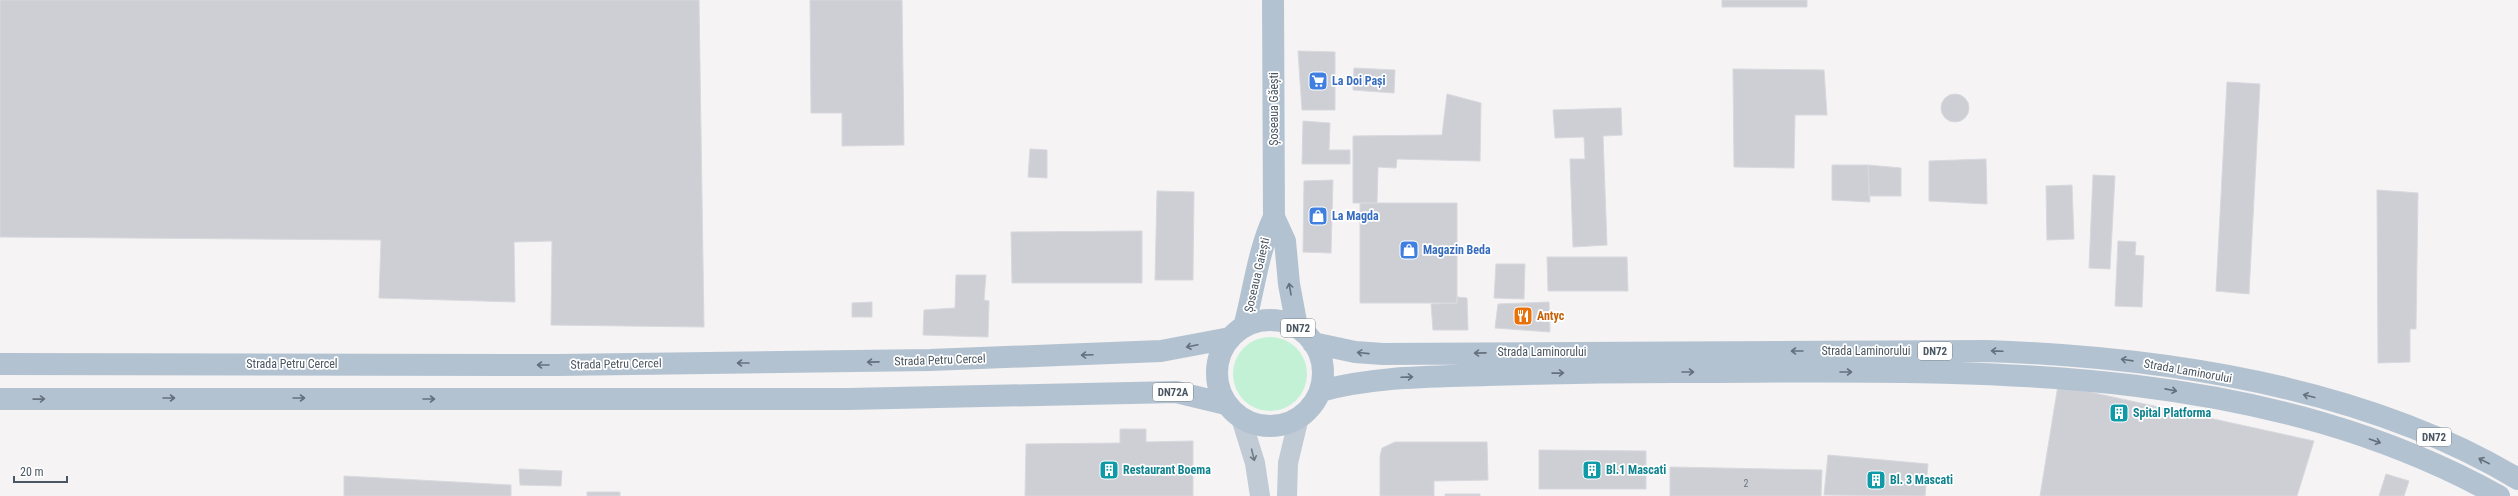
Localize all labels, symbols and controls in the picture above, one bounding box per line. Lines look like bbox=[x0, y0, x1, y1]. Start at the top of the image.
supermarket icon: La Doi Pași bbox=[1307, 70, 1329, 92]
street label: Șoseaua Găești bbox=[1267, 72, 1282, 146]
place label: La Doi Pași bbox=[1332, 74, 1386, 89]
shop icon: La Magda bbox=[1307, 205, 1329, 227]
place label: La Magda bbox=[1332, 209, 1379, 223]
street label: Șoseaua Gaiești bbox=[1242, 236, 1273, 314]
shop icon: Magazin Beda bbox=[1398, 239, 1420, 261]
place label: Magazin Beda bbox=[1423, 243, 1491, 257]
one-way arrow bbox=[1285, 283, 1293, 296]
restaurant icon: Antyc bbox=[1512, 305, 1534, 327]
place label: Antyc bbox=[1537, 309, 1565, 323]
road number: DN72 bbox=[1281, 319, 1315, 337]
one-way arrow bbox=[1186, 342, 1199, 350]
road number: DN72 bbox=[1918, 342, 1952, 360]
street label: Strada Laminorului bbox=[1821, 344, 1911, 358]
street label: Strada Laminorului bbox=[1497, 345, 1587, 359]
one-way arrow bbox=[1791, 347, 1804, 355]
one-way arrow bbox=[1991, 347, 2004, 355]
one-way arrow bbox=[1357, 349, 1370, 356]
one-way arrow bbox=[1474, 349, 1487, 357]
street label: Strada Petru Cercel bbox=[894, 351, 986, 369]
one-way arrow bbox=[1081, 351, 1094, 358]
street label: Strada Petru Cercel bbox=[570, 356, 662, 372]
one-way arrow bbox=[2120, 356, 2133, 364]
street label: Strada Laminorului bbox=[2143, 356, 2233, 386]
street label: Strada Petru Cercel bbox=[246, 357, 338, 371]
one-way arrow bbox=[867, 358, 880, 366]
one-way arrow bbox=[737, 359, 750, 367]
one-way arrow bbox=[537, 361, 550, 369]
one-way arrow bbox=[1681, 368, 1694, 376]
one-way arrow bbox=[1839, 368, 1852, 376]
one-way arrow bbox=[1551, 369, 1564, 377]
one-way arrow bbox=[1400, 373, 1413, 381]
road number: DN72A bbox=[1153, 383, 1193, 401]
one-way arrow bbox=[2164, 386, 2177, 394]
one-way arrow bbox=[2303, 392, 2316, 399]
one-way arrow bbox=[162, 394, 175, 402]
one-way arrow bbox=[292, 394, 305, 402]
one-way arrow bbox=[32, 395, 45, 403]
one-way arrow bbox=[422, 395, 435, 403]
building icon: Spital Platforma bbox=[2108, 402, 2130, 424]
place label: Spital Platforma bbox=[2133, 406, 2212, 420]
road number: DN72 bbox=[2417, 428, 2451, 446]
one-way arrow bbox=[2368, 437, 2380, 445]
one-way arrow bbox=[1250, 448, 1257, 461]
one-way arrow bbox=[2478, 456, 2490, 464]
scale bar bbox=[14, 458, 67, 484]
building icon: Restaurant Boema bbox=[1098, 459, 1120, 481]
building icon: Bl.1 Mascati bbox=[1581, 459, 1603, 481]
place label: Restaurant Boema bbox=[1123, 463, 1211, 477]
place label: Bl.1 Mascati bbox=[1606, 463, 1666, 477]
text: 20 m bbox=[20, 465, 44, 479]
building icon: Bl. 3 Mascati bbox=[1865, 469, 1887, 491]
place label: Bl. 3 Mascati bbox=[1890, 473, 1953, 487]
house number: 2 bbox=[1744, 478, 1749, 489]

